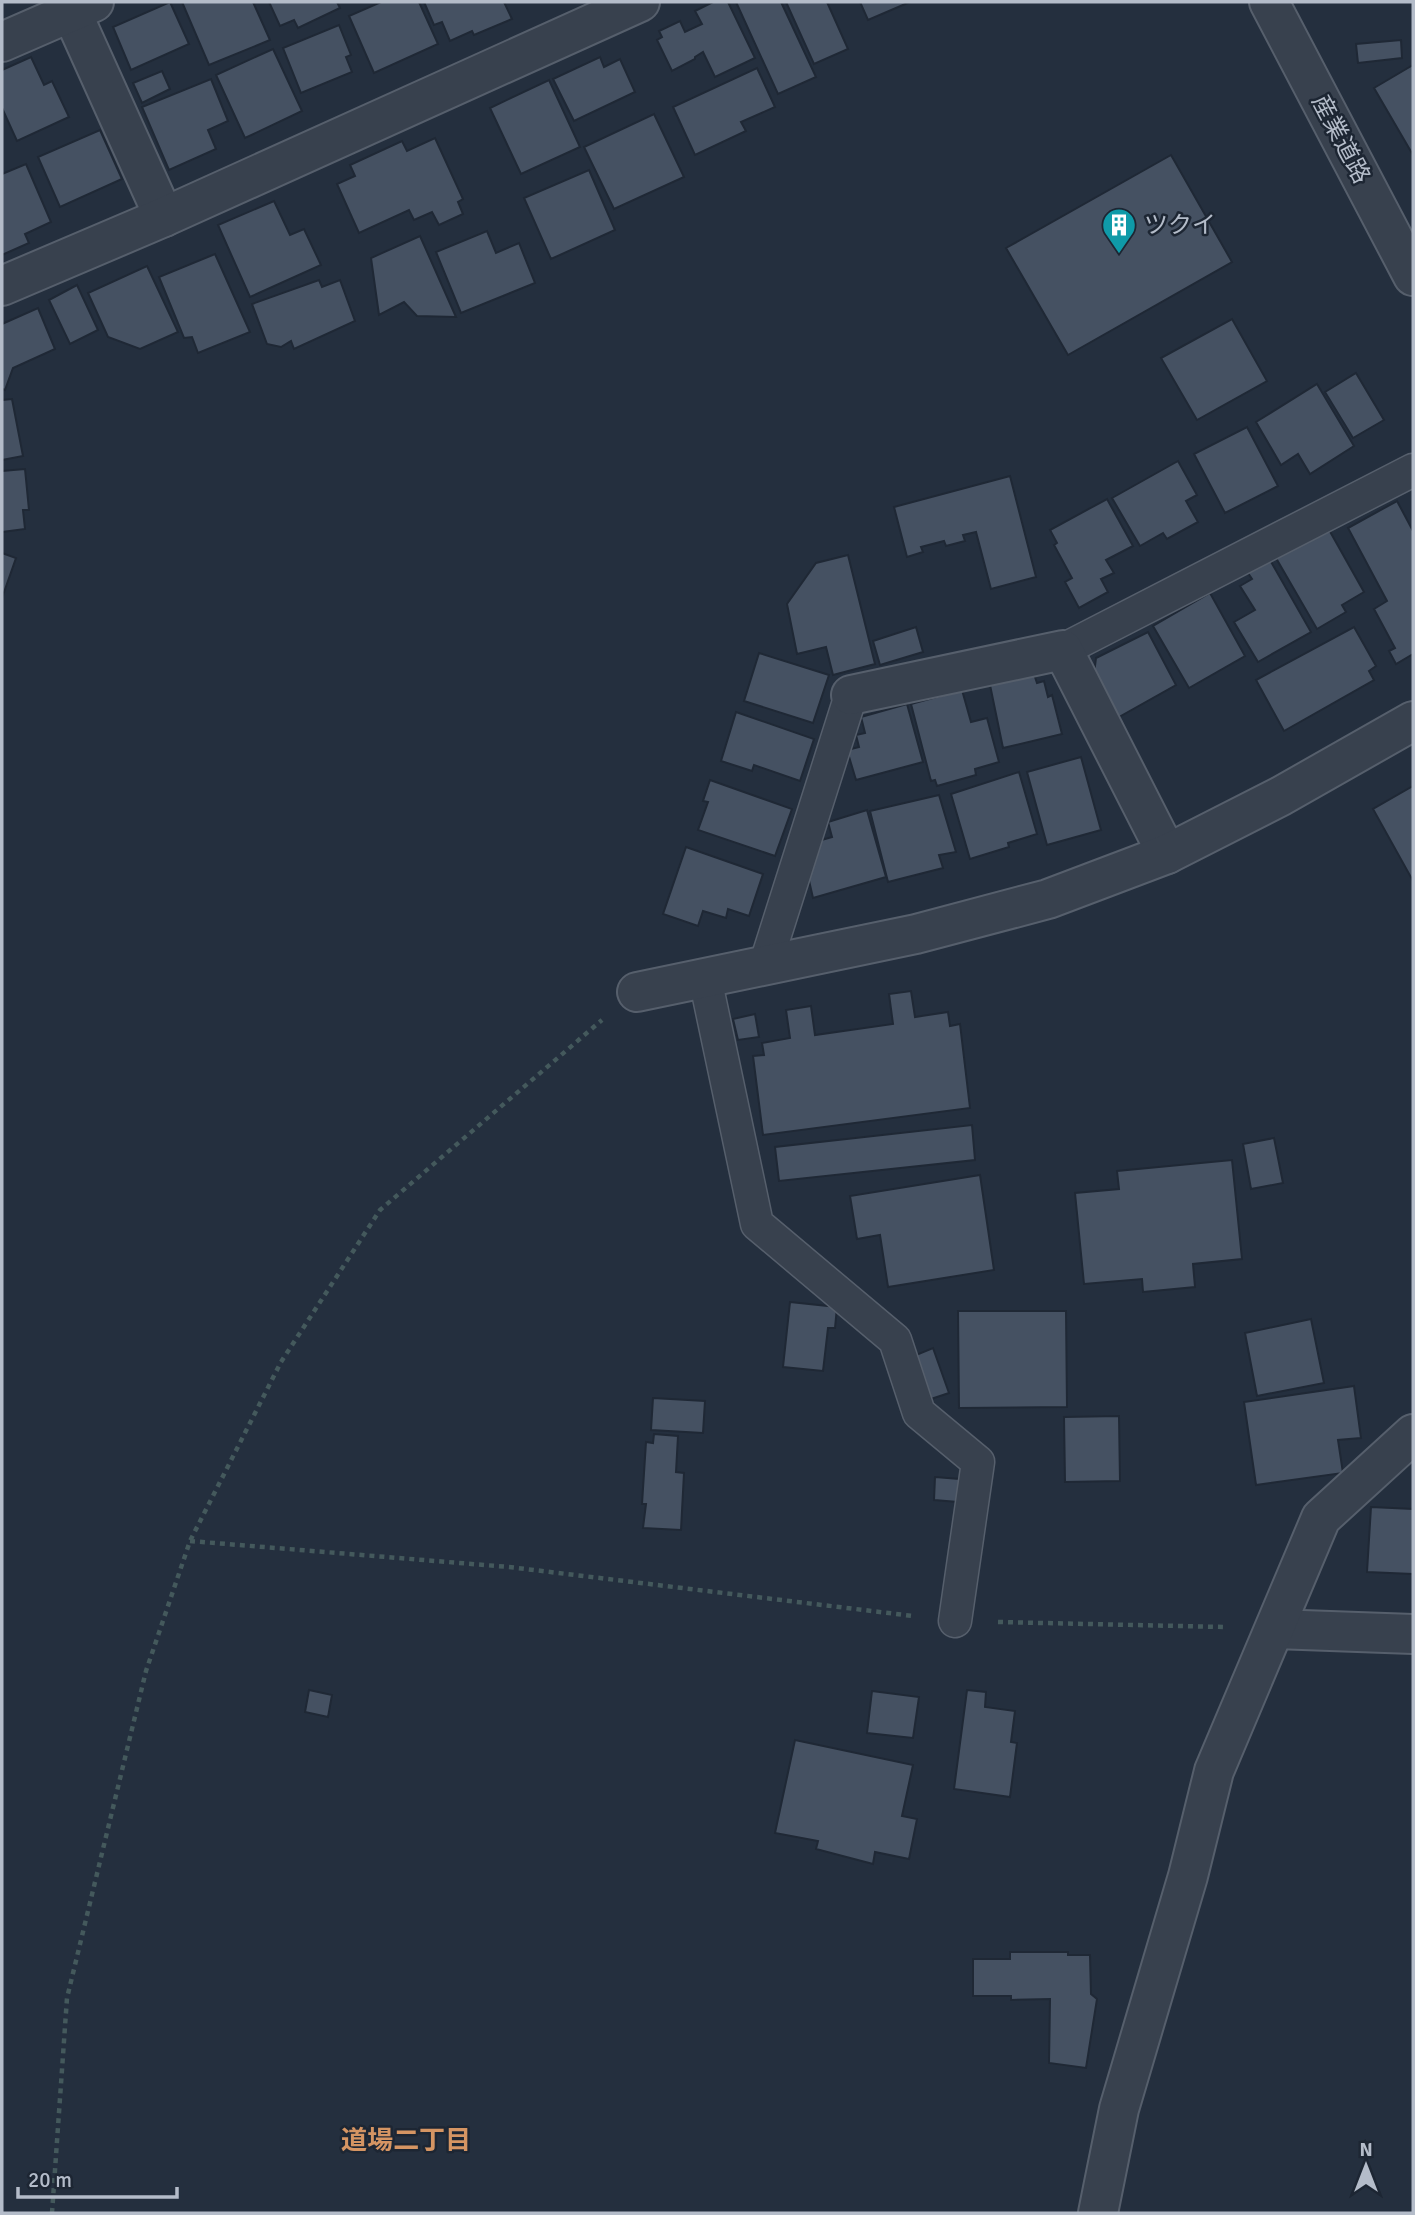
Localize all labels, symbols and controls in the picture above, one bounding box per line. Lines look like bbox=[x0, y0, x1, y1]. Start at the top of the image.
street label: 産業道路 bbox=[1305, 90, 1377, 188]
building icon: ツクイ bbox=[1100, 206, 1138, 255]
place label: ツクイ bbox=[1144, 210, 1216, 240]
district label: 道場二丁目 bbox=[341, 2125, 471, 2157]
north arrow bbox=[1331, 2131, 1401, 2201]
text: N bbox=[1359, 2138, 1373, 2162]
scale bar bbox=[18, 2156, 177, 2200]
text: 20 m bbox=[28, 2167, 72, 2193]

